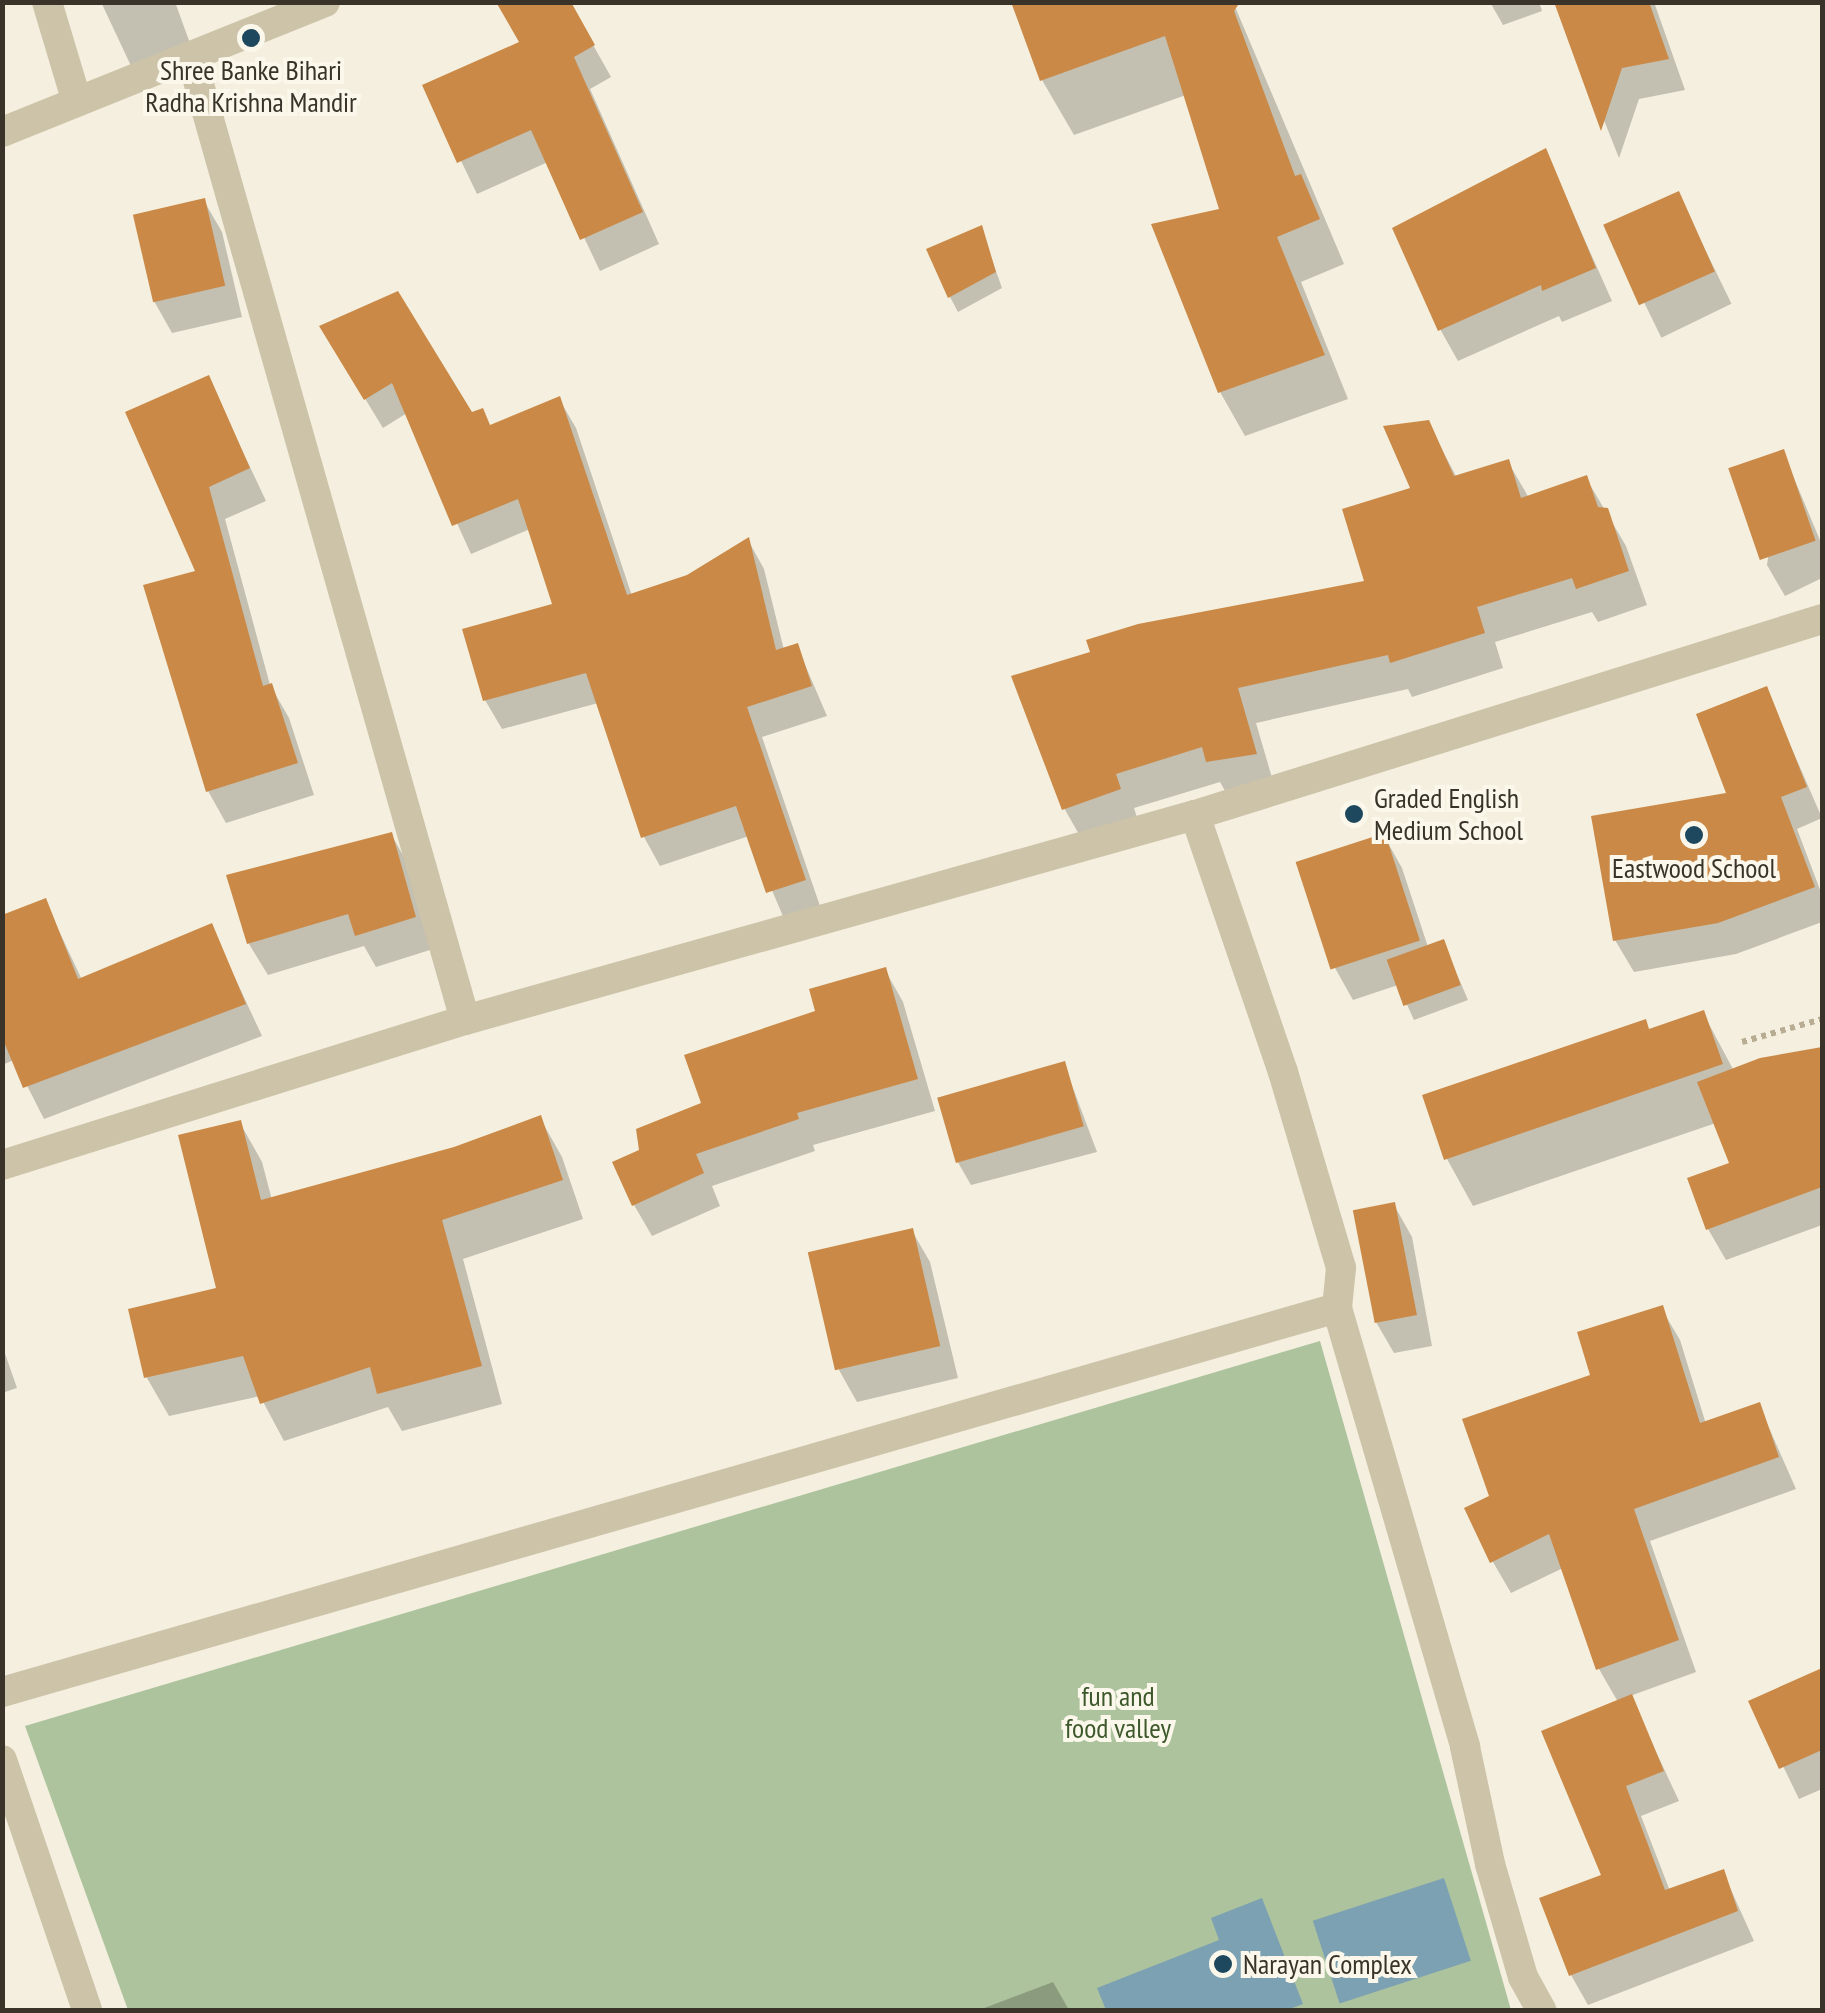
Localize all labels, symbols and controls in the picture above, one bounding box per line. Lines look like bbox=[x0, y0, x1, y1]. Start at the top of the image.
marker: Shree Banke Bihari Radha Krishna Mandir bbox=[240, 27, 262, 49]
place label: Shree Banke Bihari Radha Krishna Mandir bbox=[145, 53, 357, 119]
place label: Graded English Medium School bbox=[1374, 781, 1523, 847]
marker: Graded English Medium School bbox=[1343, 803, 1365, 825]
marker: Eastwood School bbox=[1683, 824, 1705, 846]
place label: Eastwood School bbox=[1612, 851, 1776, 885]
park label: fun and food valley bbox=[1065, 1679, 1171, 1745]
place label: Narayan Complex bbox=[1243, 1947, 1412, 1981]
marker: Narayan Complex bbox=[1212, 1953, 1234, 1975]

